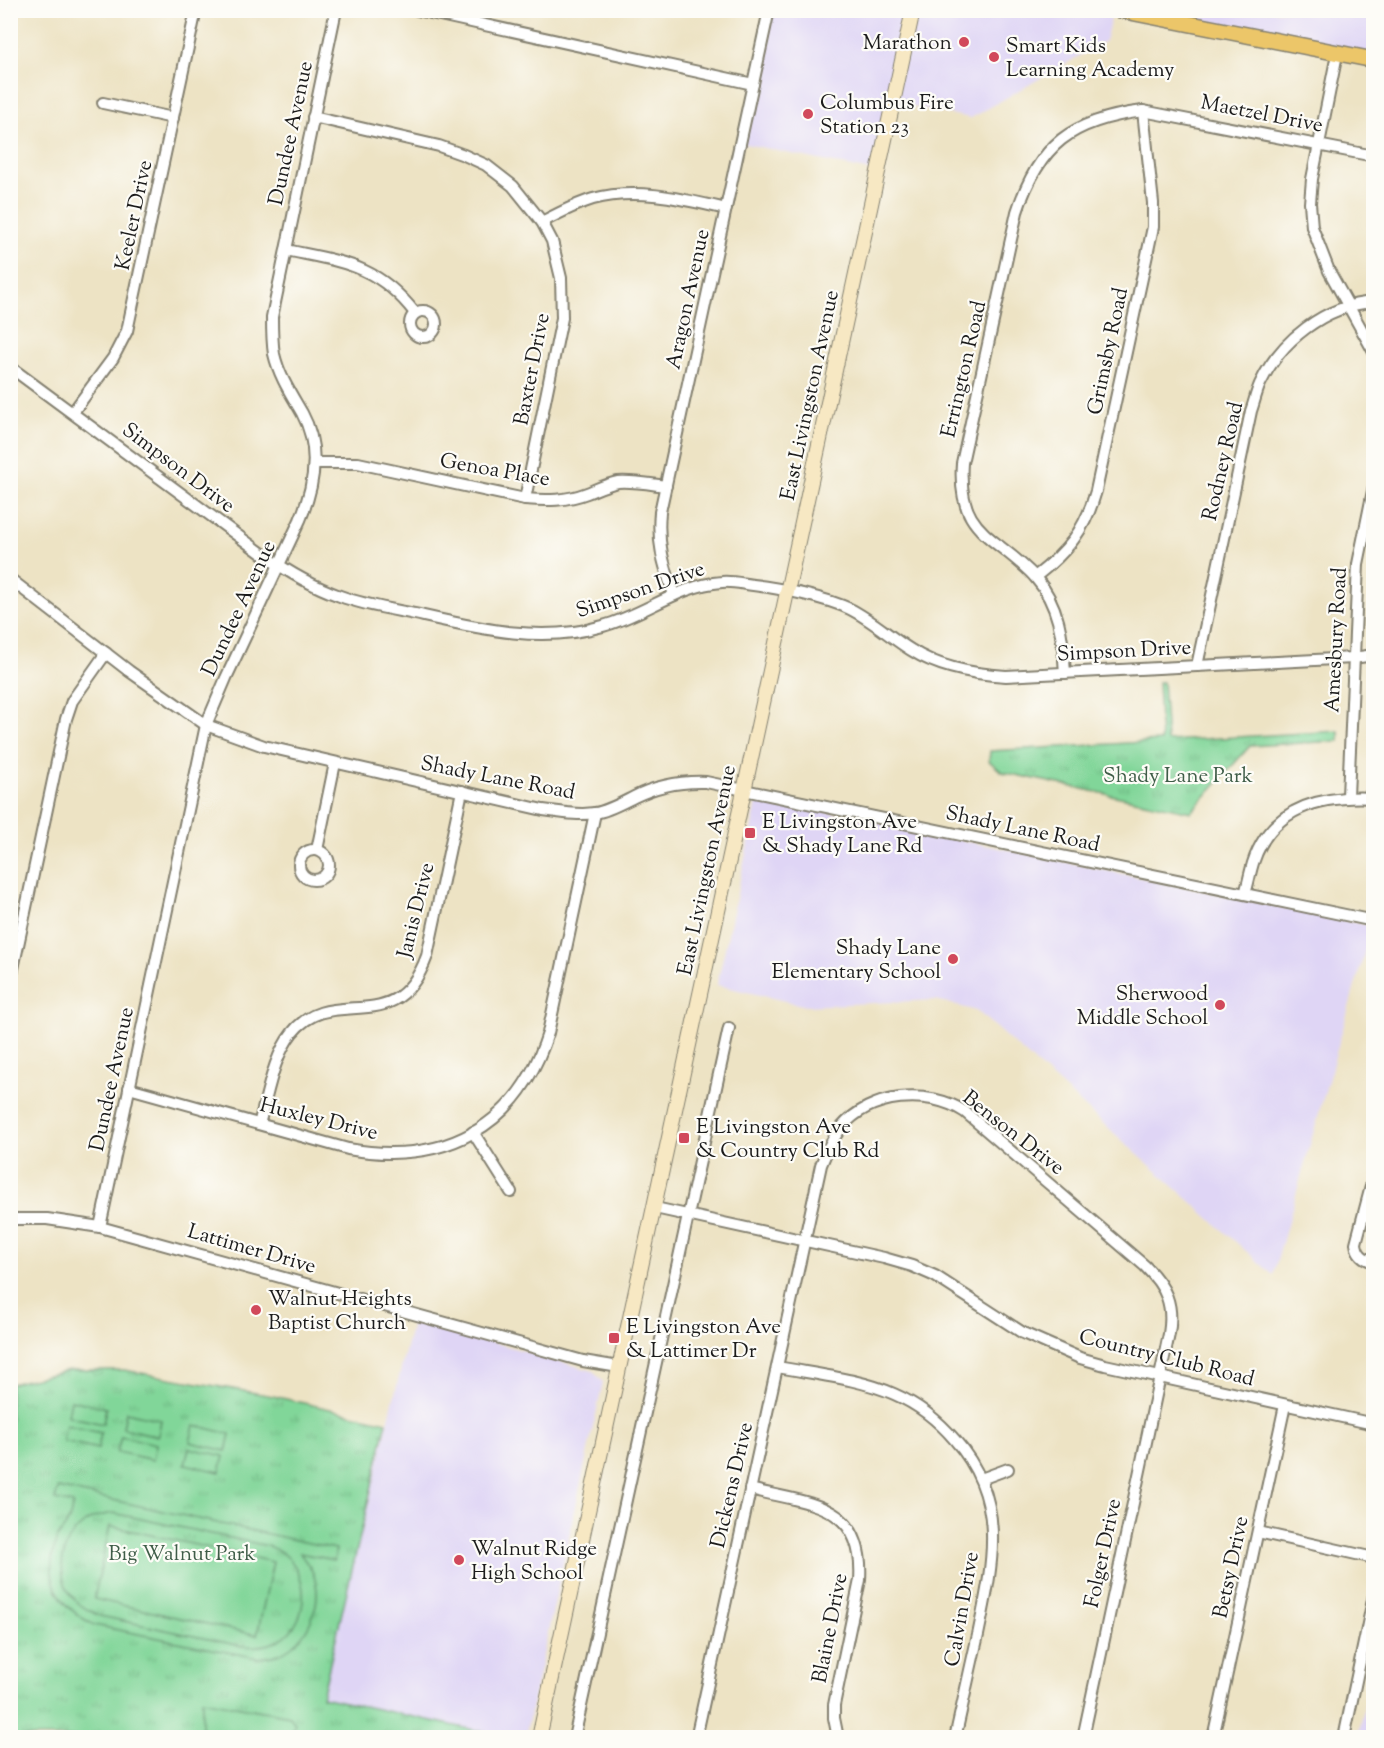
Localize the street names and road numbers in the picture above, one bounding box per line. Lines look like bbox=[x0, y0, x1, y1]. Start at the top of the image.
street label: Dundee Avenue bbox=[262, 59, 322, 208]
street label: Maetzel Drive bbox=[1198, 88, 1325, 142]
street label: Keeler Drive bbox=[109, 157, 161, 273]
street label: Aragon Avenue bbox=[659, 227, 718, 372]
street label: Grimsby Road bbox=[1081, 285, 1137, 418]
street label: East Livingston Avenue bbox=[774, 288, 848, 503]
street label: Errington Road bbox=[935, 298, 995, 441]
street label: Baxter Drive bbox=[507, 311, 559, 428]
street label: Rodney Road bbox=[1196, 399, 1252, 524]
street label: Simpson Drive bbox=[115, 416, 241, 521]
street label: Genoa Place bbox=[437, 447, 552, 495]
street label: Dundee Avenue bbox=[195, 536, 284, 682]
street label: Simpson Drive bbox=[572, 555, 709, 627]
street label: Amesbury Road bbox=[1318, 566, 1356, 714]
street label: Simpson Drive bbox=[1056, 633, 1192, 670]
street label: Shady Lane Road bbox=[418, 749, 578, 809]
street label: East Livingston Avenue bbox=[671, 763, 745, 978]
street label: Shady Lane Road bbox=[943, 799, 1103, 861]
street label: Janis Drive bbox=[390, 860, 443, 962]
street label: Dundee Avenue bbox=[83, 1005, 143, 1154]
street label: Benson Drive bbox=[955, 1084, 1070, 1183]
street label: Huxley Drive bbox=[256, 1091, 381, 1149]
street label: Lattimer Drive bbox=[184, 1217, 319, 1283]
street label: Country Club Road bbox=[1076, 1323, 1257, 1395]
street label: Dickens Drive bbox=[704, 1420, 762, 1551]
street label: Folger Drive bbox=[1078, 1496, 1130, 1611]
street label: Betsy Drive bbox=[1206, 1514, 1257, 1621]
street label: Calvin Drive bbox=[938, 1549, 988, 1669]
street label: Blaine Drive bbox=[806, 1571, 856, 1686]

